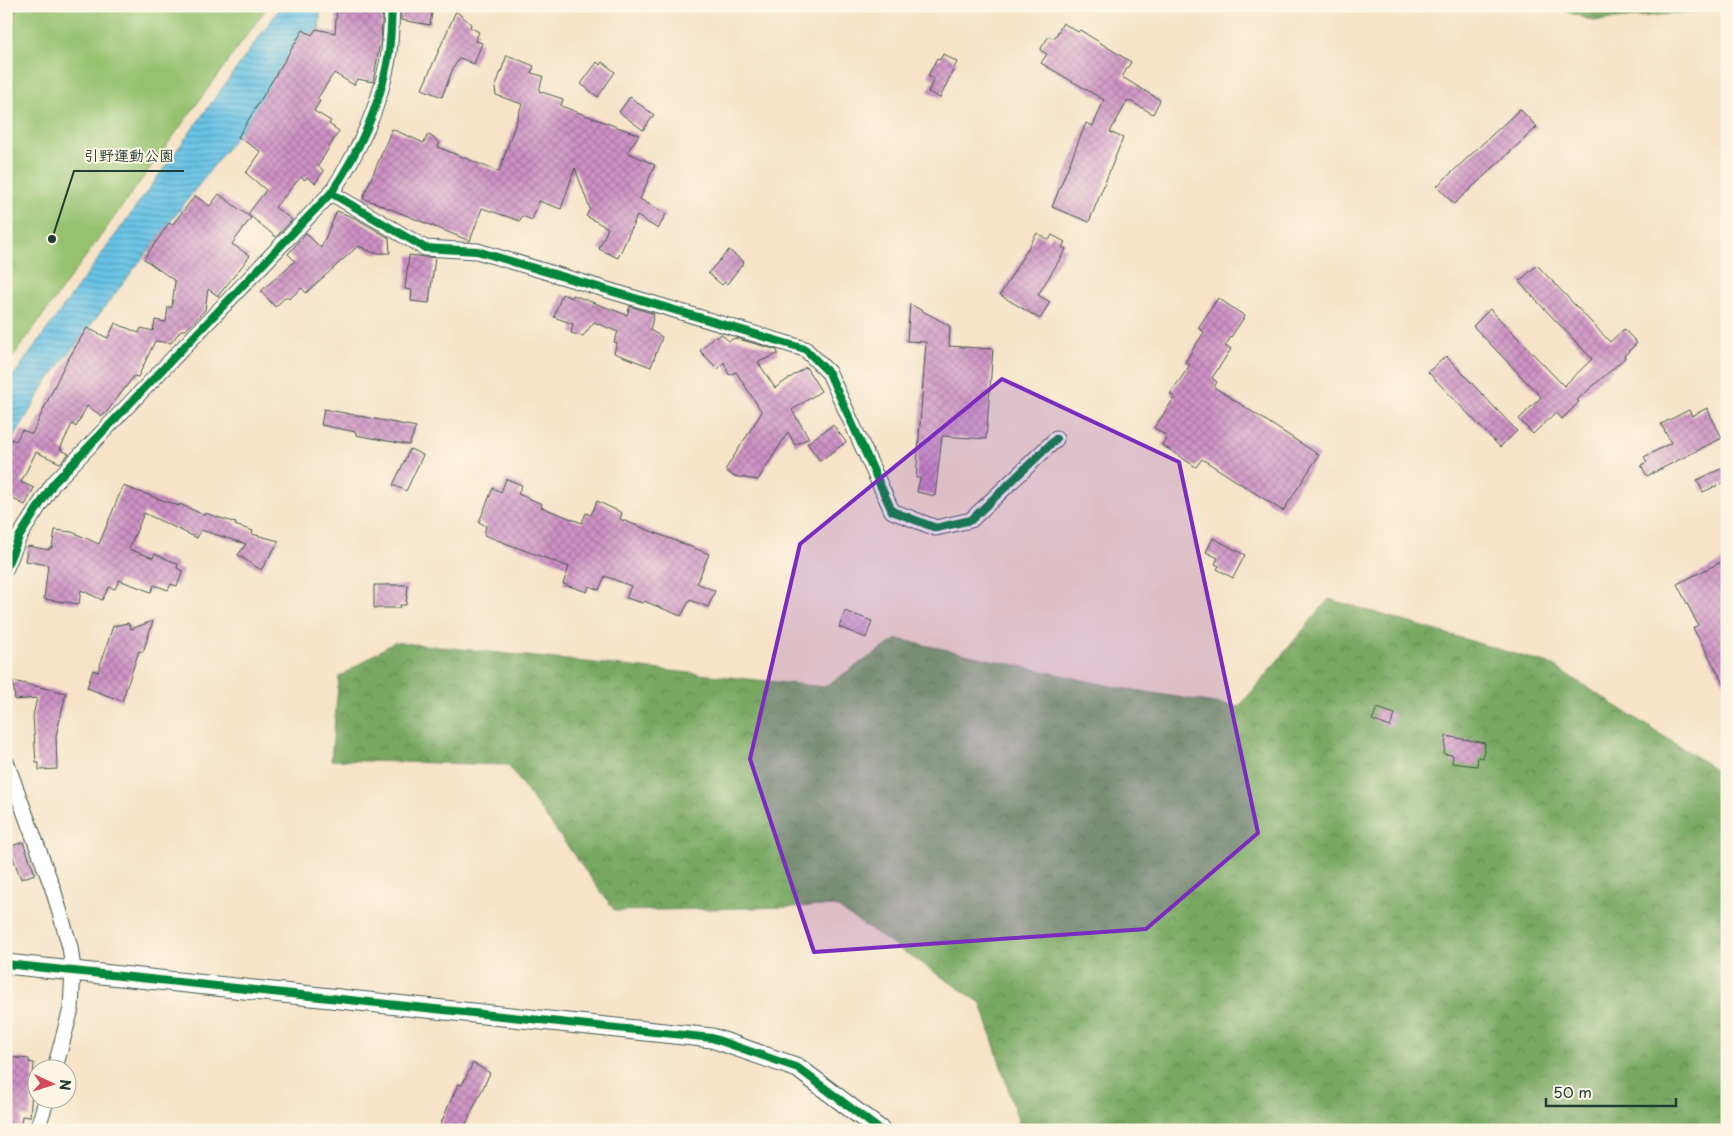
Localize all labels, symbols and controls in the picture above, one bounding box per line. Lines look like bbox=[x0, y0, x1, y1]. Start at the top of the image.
callout: 引野運動公園 bbox=[74, 141, 184, 171]
text: 引野運動公園 bbox=[84, 143, 174, 166]
north arrow bbox=[28, 1058, 78, 1108]
scale bar bbox=[1546, 1076, 1676, 1108]
text: N bbox=[55, 1079, 76, 1091]
text: 50 m bbox=[1553, 1080, 1592, 1103]

